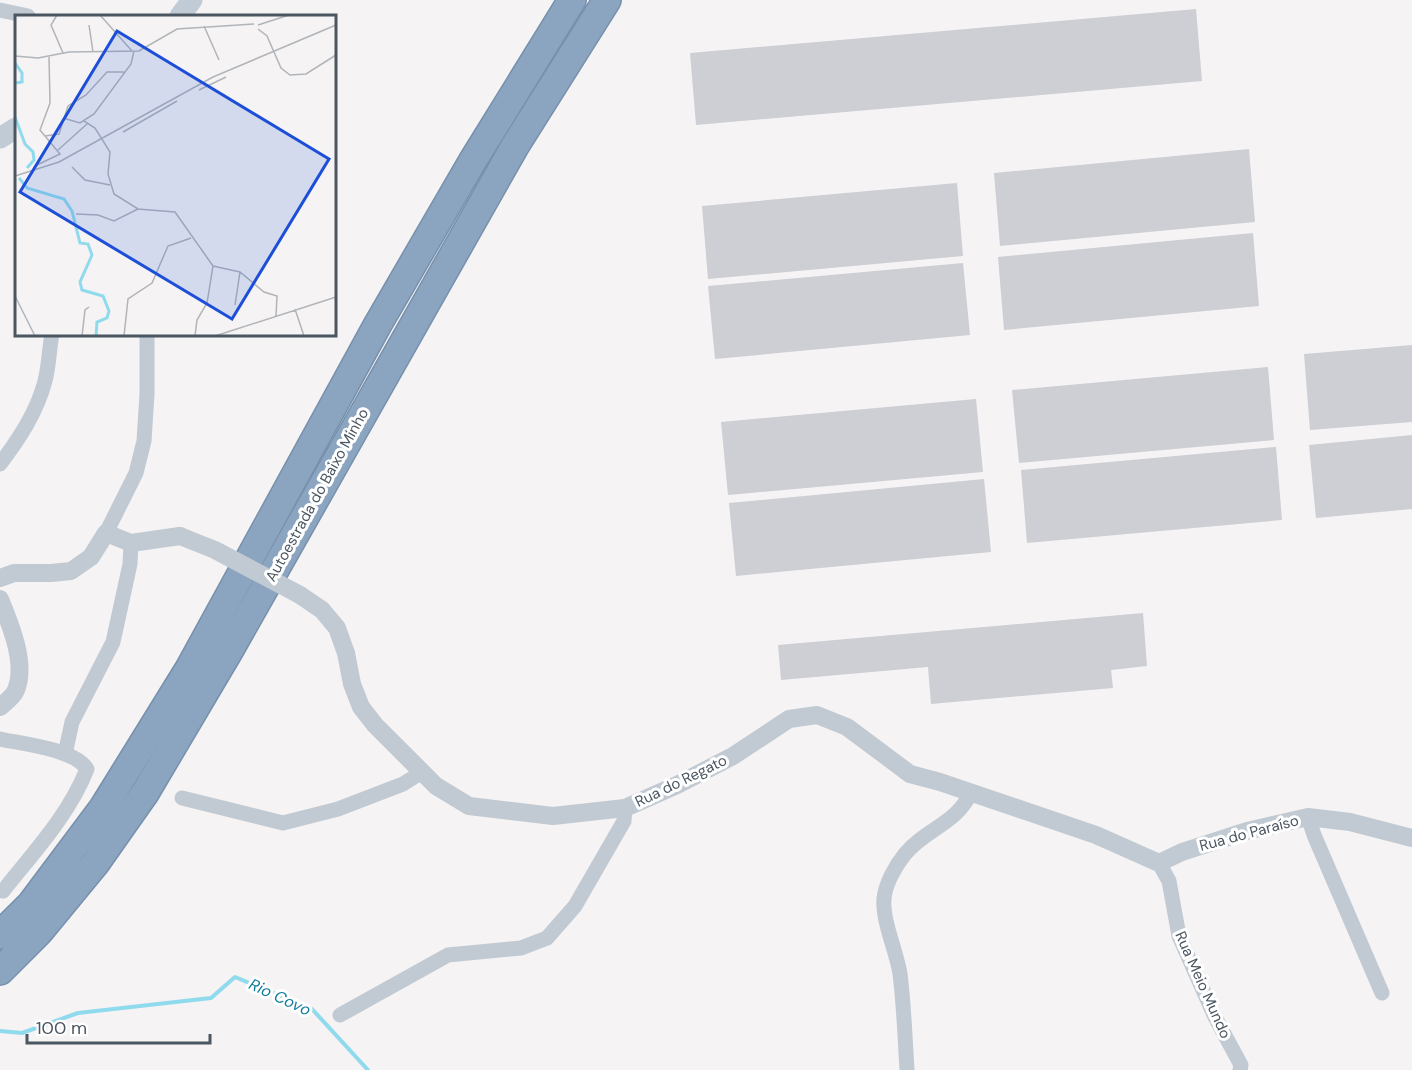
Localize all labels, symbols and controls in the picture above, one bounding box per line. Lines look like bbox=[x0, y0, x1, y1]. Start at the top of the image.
inset map bbox=[15, 15, 336, 336]
street label: Autoestrada do Baixo Minho bbox=[261, 405, 373, 585]
street label: Rua do Regato bbox=[632, 750, 730, 812]
street label: Rua do Paraíso bbox=[1197, 810, 1301, 856]
street label: Rua Meio Mundo bbox=[1170, 928, 1236, 1042]
water label: Rio Covo bbox=[246, 974, 314, 1020]
scale bar bbox=[27, 1007, 210, 1045]
text: 100 m bbox=[36, 1016, 87, 1040]

